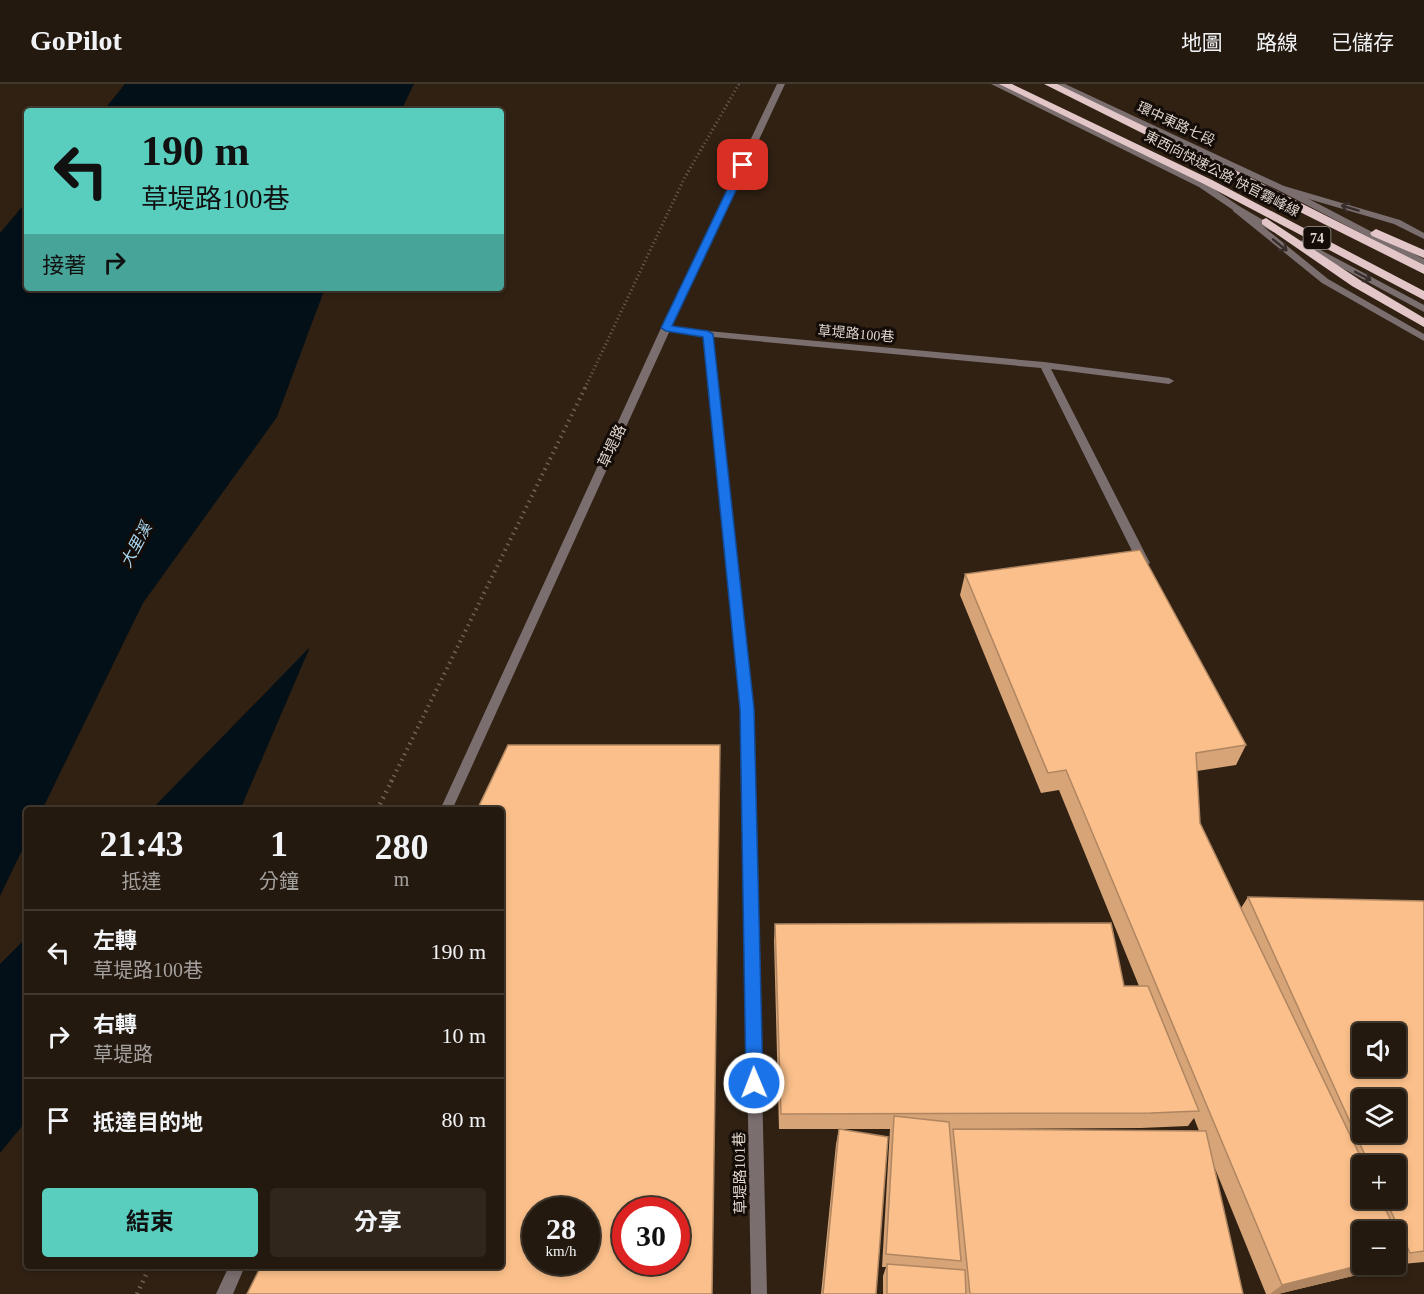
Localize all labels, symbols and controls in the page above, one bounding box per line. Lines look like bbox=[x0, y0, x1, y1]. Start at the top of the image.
text: GoPilot bbox=[30, 25, 122, 56]
text: 地圖 bbox=[1181, 31, 1223, 55]
text: 路線 bbox=[1256, 31, 1298, 55]
text: 已儲存 bbox=[1331, 31, 1394, 55]
street label: 環中東路七段 bbox=[1135, 99, 1217, 149]
street label: 東西向快速公路 快官霧峰線 bbox=[1142, 127, 1302, 220]
text: 190 m bbox=[141, 128, 250, 174]
icon: left bbox=[42, 132, 120, 210]
pin bbox=[717, 139, 768, 190]
icon: arrive bbox=[726, 148, 759, 181]
text: 草堤路100巷 bbox=[141, 184, 290, 214]
one-way arrow bbox=[1341, 202, 1360, 213]
road number: 74 bbox=[1304, 227, 1330, 249]
one-way arrow bbox=[1272, 239, 1288, 252]
icon: right bbox=[98, 246, 131, 279]
text: 接著 bbox=[42, 253, 86, 278]
one-way arrow bbox=[1354, 270, 1371, 282]
street label: 草堤路100巷 bbox=[817, 323, 895, 345]
street label: 草堤路 bbox=[595, 422, 629, 470]
water label: 大里溪 bbox=[117, 518, 156, 570]
text: 21:43 bbox=[100, 824, 184, 864]
text: 1 bbox=[270, 824, 288, 864]
text: 280 bbox=[375, 827, 429, 867]
text: m bbox=[394, 868, 409, 890]
text: 抵達 bbox=[122, 870, 162, 892]
text: 分鐘 bbox=[259, 870, 299, 892]
text: 左轉 bbox=[93, 928, 137, 953]
icon: left bbox=[42, 936, 75, 969]
text: 190 m bbox=[430, 939, 486, 964]
text: 草堤路100巷 bbox=[93, 959, 203, 981]
text: 右轉 bbox=[93, 1012, 137, 1037]
icon: right bbox=[42, 1020, 75, 1053]
text: 10 m bbox=[441, 1023, 486, 1048]
map controls bbox=[1352, 1023, 1406, 1275]
button: sound bbox=[1352, 1023, 1406, 1077]
text: 草堤路 bbox=[93, 1043, 153, 1065]
position arrow bbox=[722, 1051, 786, 1115]
button: layers bbox=[1352, 1089, 1406, 1143]
icon: arrive bbox=[42, 1104, 75, 1137]
text: 80 m bbox=[441, 1107, 486, 1132]
text: 抵達目的地 bbox=[93, 1110, 203, 1135]
street label: 草堤路101巷 bbox=[731, 1132, 749, 1214]
button: + bbox=[1352, 1155, 1406, 1209]
button: 結束 bbox=[42, 1188, 258, 1257]
button: 分享 bbox=[270, 1188, 486, 1257]
speed limit sign: 30 bbox=[612, 1197, 690, 1275]
text: 28 bbox=[546, 1212, 576, 1245]
button: − bbox=[1352, 1221, 1406, 1275]
text: km/h bbox=[546, 1243, 576, 1259]

